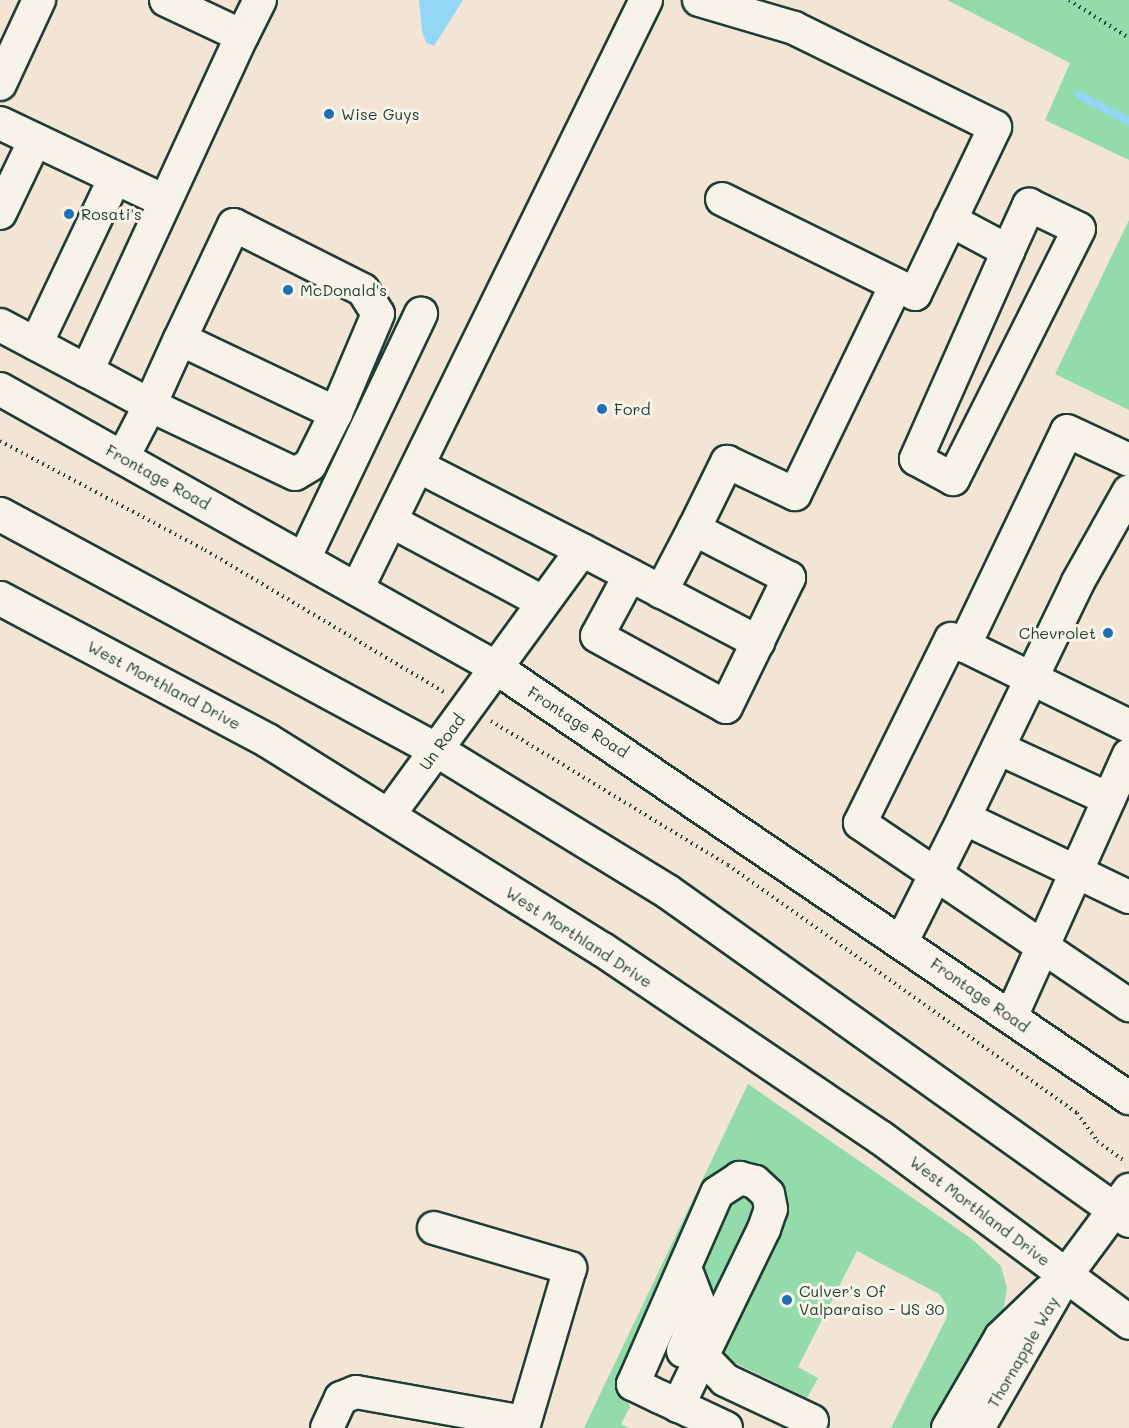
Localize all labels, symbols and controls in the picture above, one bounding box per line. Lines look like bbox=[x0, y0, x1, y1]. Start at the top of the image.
place label: Wise Guys bbox=[341, 104, 419, 124]
marker: Wise Guys bbox=[322, 107, 336, 121]
place label: Rosati's bbox=[81, 204, 142, 224]
marker: Rosati's bbox=[62, 207, 76, 221]
place label: McDonald's bbox=[300, 280, 387, 300]
marker: McDonald's bbox=[281, 283, 295, 297]
place label: Ford bbox=[614, 399, 651, 419]
marker: Ford bbox=[595, 402, 609, 416]
street label: Frontage Road bbox=[102, 440, 214, 514]
place label: Chevrolet bbox=[1019, 623, 1096, 643]
marker: Chevrolet bbox=[1101, 626, 1115, 640]
street label: West Morthland Drive bbox=[84, 636, 244, 734]
street label: Frontage Road bbox=[524, 682, 632, 762]
street label: Un Road bbox=[415, 710, 469, 774]
street label: West Morthland Drive bbox=[502, 882, 656, 992]
street label: Frontage Road bbox=[927, 954, 1033, 1036]
street label: West Morthland Drive bbox=[906, 1152, 1054, 1270]
place label: Culver's Of Valparaiso - US 30 bbox=[799, 1281, 944, 1319]
marker: Culver's Of Valparaiso - US 30 bbox=[780, 1293, 794, 1307]
street label: Thornapple Way bbox=[983, 1293, 1063, 1411]

